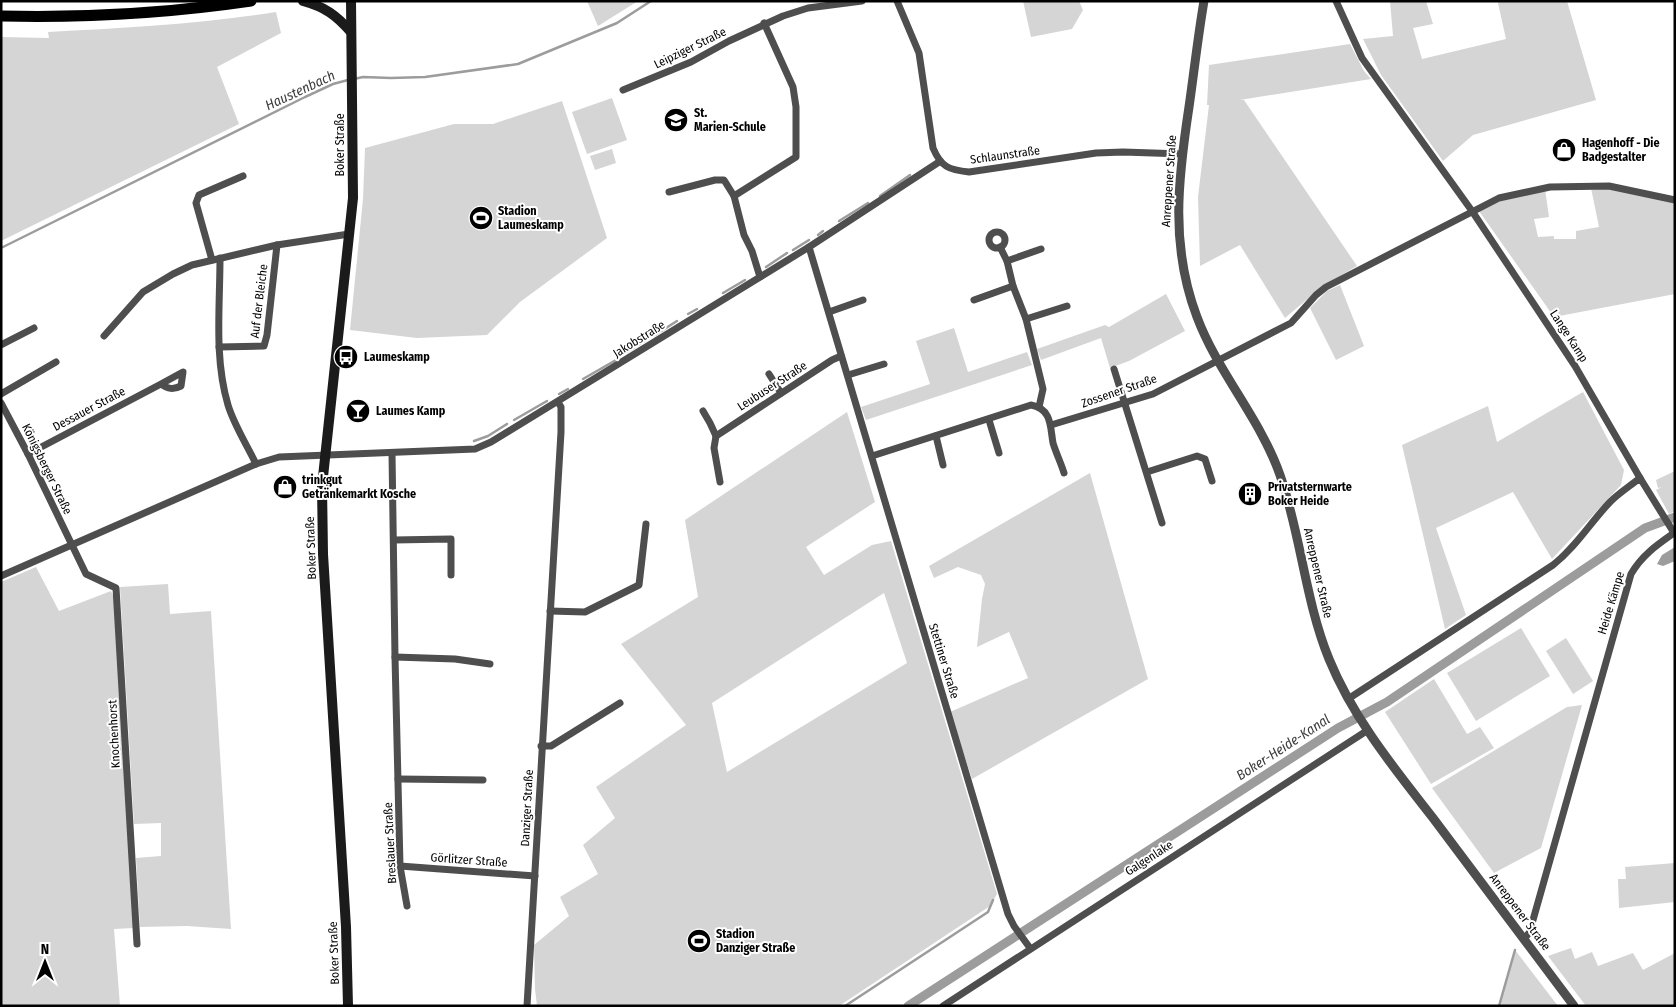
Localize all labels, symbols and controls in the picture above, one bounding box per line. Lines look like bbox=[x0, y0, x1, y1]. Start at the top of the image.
street label: Leipziger Straße bbox=[652, 24, 728, 71]
water label: Haustenbach bbox=[263, 67, 338, 114]
place label: St. Marien-Schule bbox=[694, 106, 766, 134]
school or university icon: St. Marien-Schule bbox=[663, 107, 689, 133]
street label: Boker Straße bbox=[333, 113, 347, 177]
street label: Anreppener Straße bbox=[1159, 134, 1179, 228]
place label: Hagenhoff - Die Badgestalter bbox=[1582, 136, 1660, 164]
shop icon: Hagenhoff - Die Badgestalter bbox=[1551, 137, 1577, 163]
street label: Schlaunstraße bbox=[969, 143, 1041, 167]
place label: Stadion Laumeskamp bbox=[498, 204, 564, 232]
sports icon: Stadion Laumeskamp bbox=[468, 205, 494, 231]
street label: Auf der Bleiche bbox=[248, 263, 270, 339]
street label: Lange Kamp bbox=[1547, 307, 1591, 365]
street label: Jakobstraße bbox=[611, 318, 668, 360]
bus stop icon: Laumeskamp bbox=[333, 344, 359, 370]
place label: Laumeskamp bbox=[364, 350, 430, 364]
street label: Leubuser Straße bbox=[735, 358, 809, 414]
street label: Zossener Straße bbox=[1079, 372, 1159, 410]
street label: Dessauer Straße bbox=[50, 384, 128, 434]
bar icon: Laumes Kamp bbox=[345, 398, 371, 424]
place label: Laumes Kamp bbox=[376, 404, 446, 418]
street label: Königsberger Straße bbox=[19, 421, 75, 517]
place label: trinkgut Getränkemarkt Kosche bbox=[302, 473, 416, 501]
shop icon: trinkgut Getränkemarkt Kosche bbox=[272, 474, 298, 500]
place label: Privatsternwarte Boker Heide bbox=[1268, 480, 1352, 508]
building icon: Privatsternwarte Boker Heide bbox=[1237, 481, 1263, 507]
street label: Boker Straße bbox=[303, 516, 319, 580]
street label: Anreppener Straße bbox=[1301, 526, 1335, 620]
street label: Heide Kämpe bbox=[1595, 570, 1627, 636]
street label: Stettiner Straße bbox=[926, 622, 962, 700]
street label: Knochenhorst bbox=[105, 699, 123, 769]
water label: Boker-Heide-Kanal bbox=[1233, 711, 1334, 784]
street label: Danziger Straße bbox=[518, 769, 536, 847]
street label: Breslauer Straße bbox=[381, 802, 399, 884]
street label: Galgenlake bbox=[1123, 837, 1175, 879]
street label: Görlitzer Straße bbox=[430, 850, 508, 870]
street label: Anreppener Straße bbox=[1487, 871, 1553, 953]
street label: Boker Straße bbox=[326, 921, 342, 985]
place label: Stadion Danziger Straße bbox=[716, 927, 795, 955]
sports icon: Stadion Danziger Straße bbox=[686, 928, 712, 954]
north arrow bbox=[20, 937, 70, 987]
text: N bbox=[41, 941, 49, 958]

